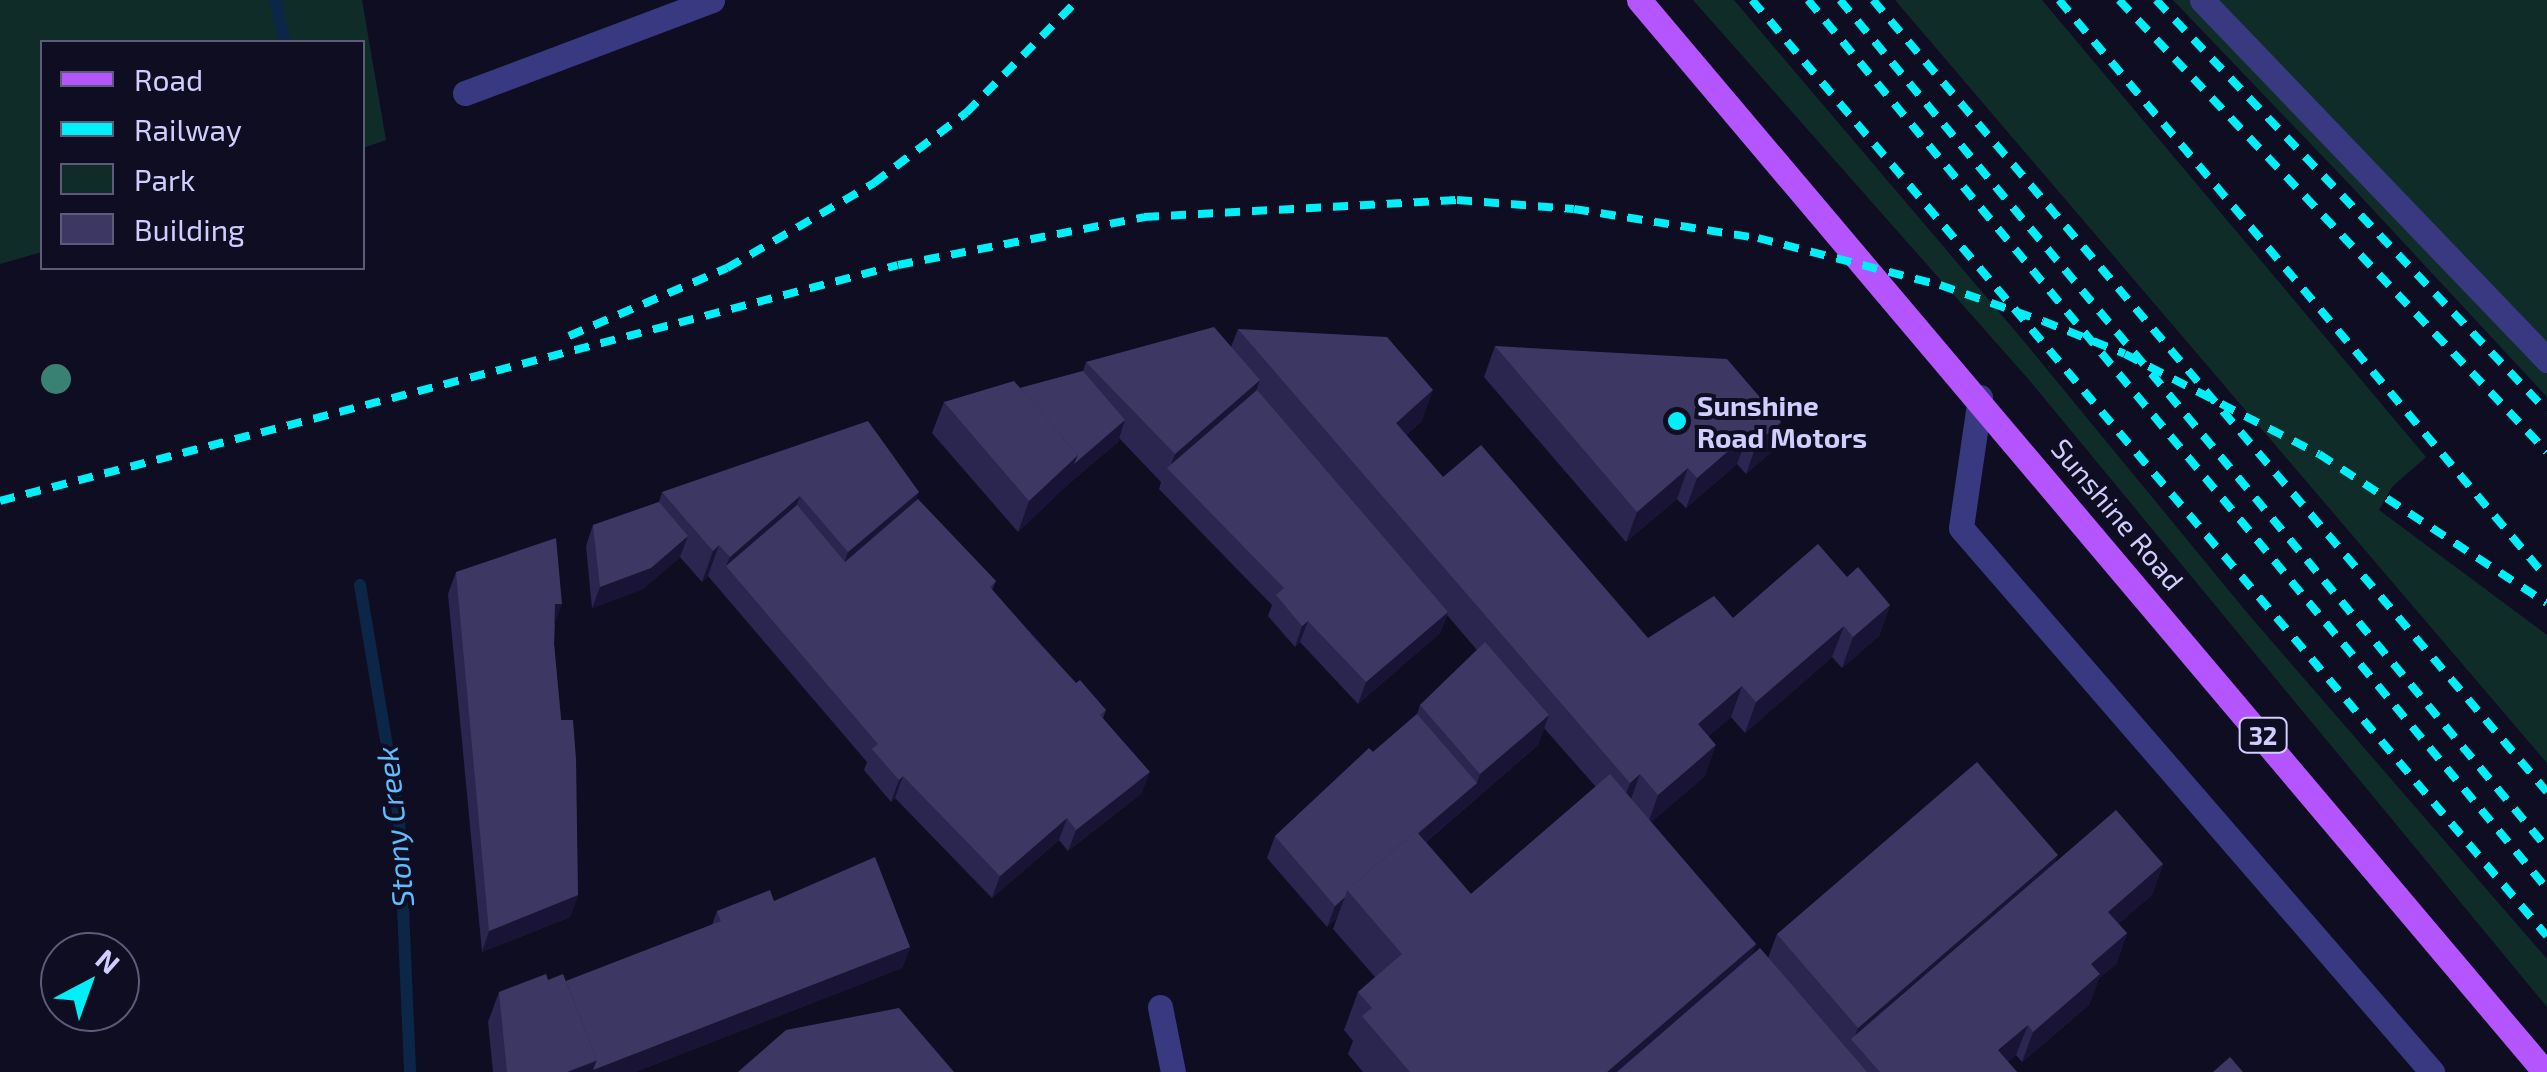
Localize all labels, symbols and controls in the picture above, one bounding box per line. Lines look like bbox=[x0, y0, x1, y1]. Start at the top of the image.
legend bbox=[40, 40, 365, 270]
text: Road bbox=[134, 61, 203, 97]
text: Railway bbox=[134, 111, 242, 147]
text: Park bbox=[134, 161, 195, 197]
text: Building bbox=[134, 211, 245, 247]
place label: Sunshine Road Motors bbox=[1697, 388, 1867, 454]
marker: Sunshine Road Motors bbox=[1666, 410, 1688, 432]
street label: Sunshine Road bbox=[2045, 431, 2191, 597]
road number: 32 bbox=[2238, 715, 2288, 755]
water label: Stony Creek bbox=[368, 745, 420, 909]
north arrow bbox=[40, 932, 140, 1032]
text: N bbox=[90, 941, 127, 980]

